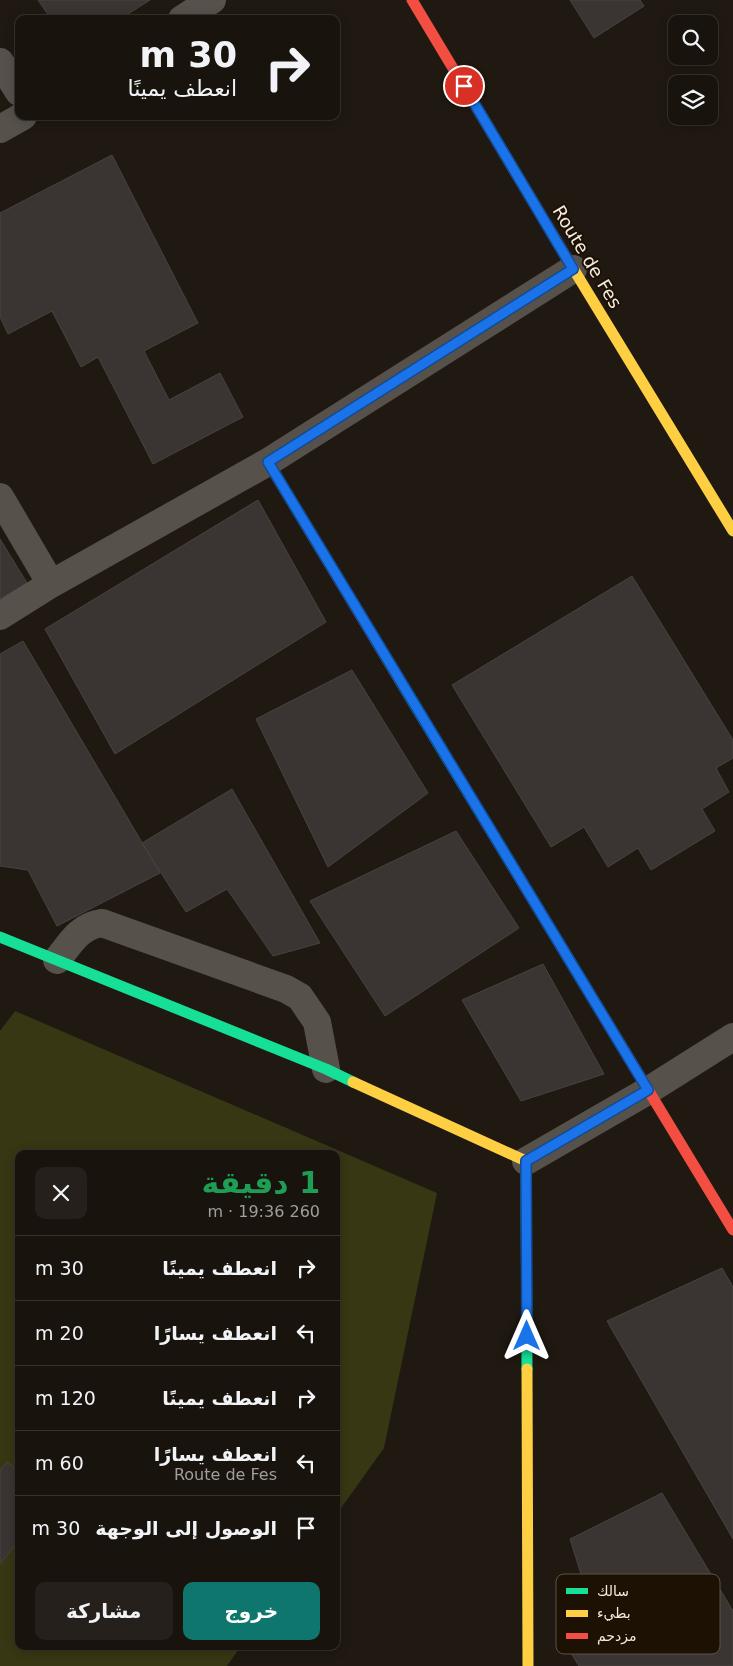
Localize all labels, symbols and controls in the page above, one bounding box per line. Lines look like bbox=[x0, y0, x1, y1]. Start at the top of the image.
map controls bbox=[668, 15, 718, 125]
button: search bbox=[668, 15, 718, 65]
text: 30 m bbox=[140, 35, 237, 75]
icon: right bbox=[255, 35, 320, 100]
pin bbox=[443, 65, 485, 107]
icon: arrive bbox=[450, 72, 478, 100]
button: layers bbox=[668, 75, 718, 125]
text: انعطف يمينًا bbox=[128, 76, 237, 101]
street label: Route de Fes bbox=[549, 202, 626, 312]
text: 1 دقيقة bbox=[202, 1165, 320, 1200]
button: close bbox=[35, 1167, 87, 1219]
text: 260 m · 19:36 bbox=[207, 1202, 320, 1221]
icon: right bbox=[292, 1254, 320, 1282]
text: 30 m bbox=[35, 1257, 84, 1279]
text: انعطف يمينًا bbox=[162, 1257, 277, 1279]
position arrow bbox=[500, 1309, 552, 1361]
icon: left bbox=[292, 1319, 320, 1347]
text: 20 m bbox=[35, 1322, 84, 1344]
text: انعطف يسارًا bbox=[154, 1322, 277, 1344]
icon: right bbox=[292, 1384, 320, 1412]
text: 120 m bbox=[35, 1387, 96, 1409]
text: انعطف يمينًا bbox=[162, 1387, 277, 1409]
text: انعطف يسارًا bbox=[154, 1443, 277, 1465]
icon: left bbox=[292, 1449, 320, 1477]
text: 60 m bbox=[35, 1452, 84, 1474]
text: Route de Fes bbox=[174, 1465, 277, 1484]
icon: arrive bbox=[292, 1514, 320, 1542]
text: 30 m bbox=[32, 1517, 80, 1539]
text: الوصول إلى الوجهة bbox=[95, 1517, 277, 1539]
legend bbox=[556, 1574, 720, 1654]
button: مشاركة bbox=[35, 1582, 173, 1640]
button: خروج bbox=[183, 1582, 320, 1640]
text: سالك bbox=[597, 1583, 629, 1599]
text: بطيء bbox=[597, 1605, 631, 1622]
text: مزدحم bbox=[597, 1628, 636, 1645]

